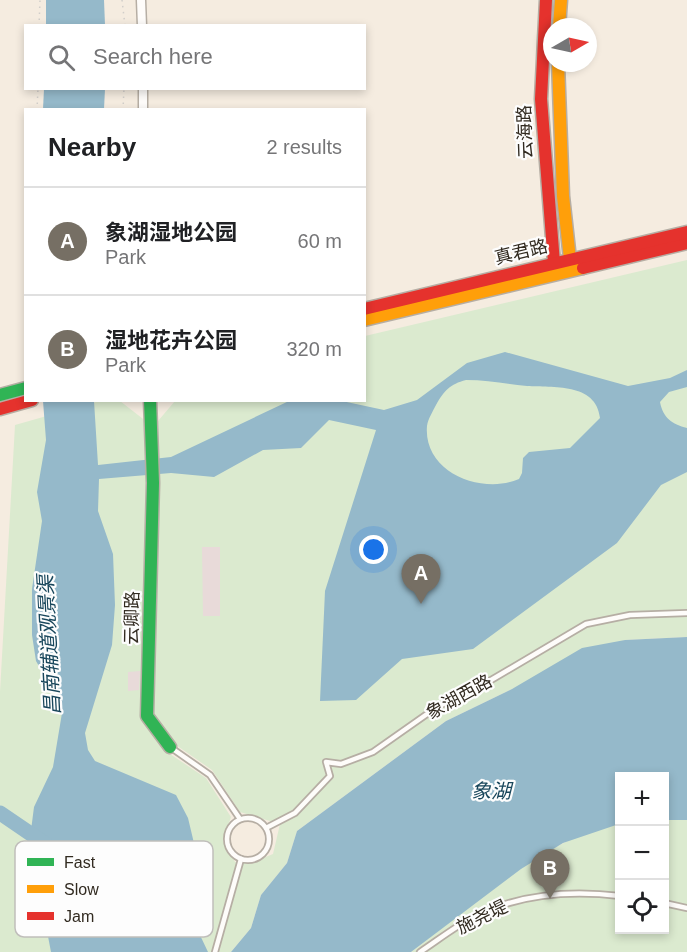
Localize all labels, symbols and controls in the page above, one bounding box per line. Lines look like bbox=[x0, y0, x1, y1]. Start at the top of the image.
north arrow bbox=[543, 18, 597, 72]
search box bbox=[24, 24, 366, 90]
icon: search bbox=[45, 41, 78, 74]
text: Search here bbox=[93, 44, 213, 69]
street label: 云海路 bbox=[514, 105, 536, 159]
text: Nearby bbox=[48, 132, 136, 162]
text: 2 results bbox=[266, 136, 342, 158]
text: 象湖湿地公园 bbox=[105, 220, 237, 245]
text: A bbox=[60, 230, 75, 252]
text: 60 m bbox=[298, 230, 342, 252]
street label: 真君路 bbox=[492, 236, 550, 268]
text: Park bbox=[105, 246, 146, 268]
text: 湿地花卉公园 bbox=[105, 328, 237, 353]
text: B bbox=[60, 338, 75, 360]
text: 320 m bbox=[286, 338, 342, 360]
text: Park bbox=[105, 354, 146, 376]
your location bbox=[359, 535, 388, 564]
pin: A bbox=[402, 554, 440, 604]
water label: 昌南辅道观景渠 bbox=[34, 572, 64, 715]
street label: 云卿路 bbox=[122, 591, 142, 645]
street label: 象湖西路 bbox=[423, 671, 495, 723]
map controls bbox=[615, 772, 669, 934]
button: + bbox=[615, 772, 669, 826]
water label: 象湖 bbox=[471, 780, 514, 802]
button: − bbox=[615, 826, 669, 880]
legend bbox=[15, 841, 213, 937]
pin: B bbox=[530, 850, 570, 899]
text: Fast bbox=[64, 854, 96, 871]
button: locate bbox=[615, 880, 669, 934]
text: Slow bbox=[64, 881, 99, 898]
street label: 施尧堤 bbox=[453, 896, 511, 938]
text: Jam bbox=[64, 908, 94, 925]

